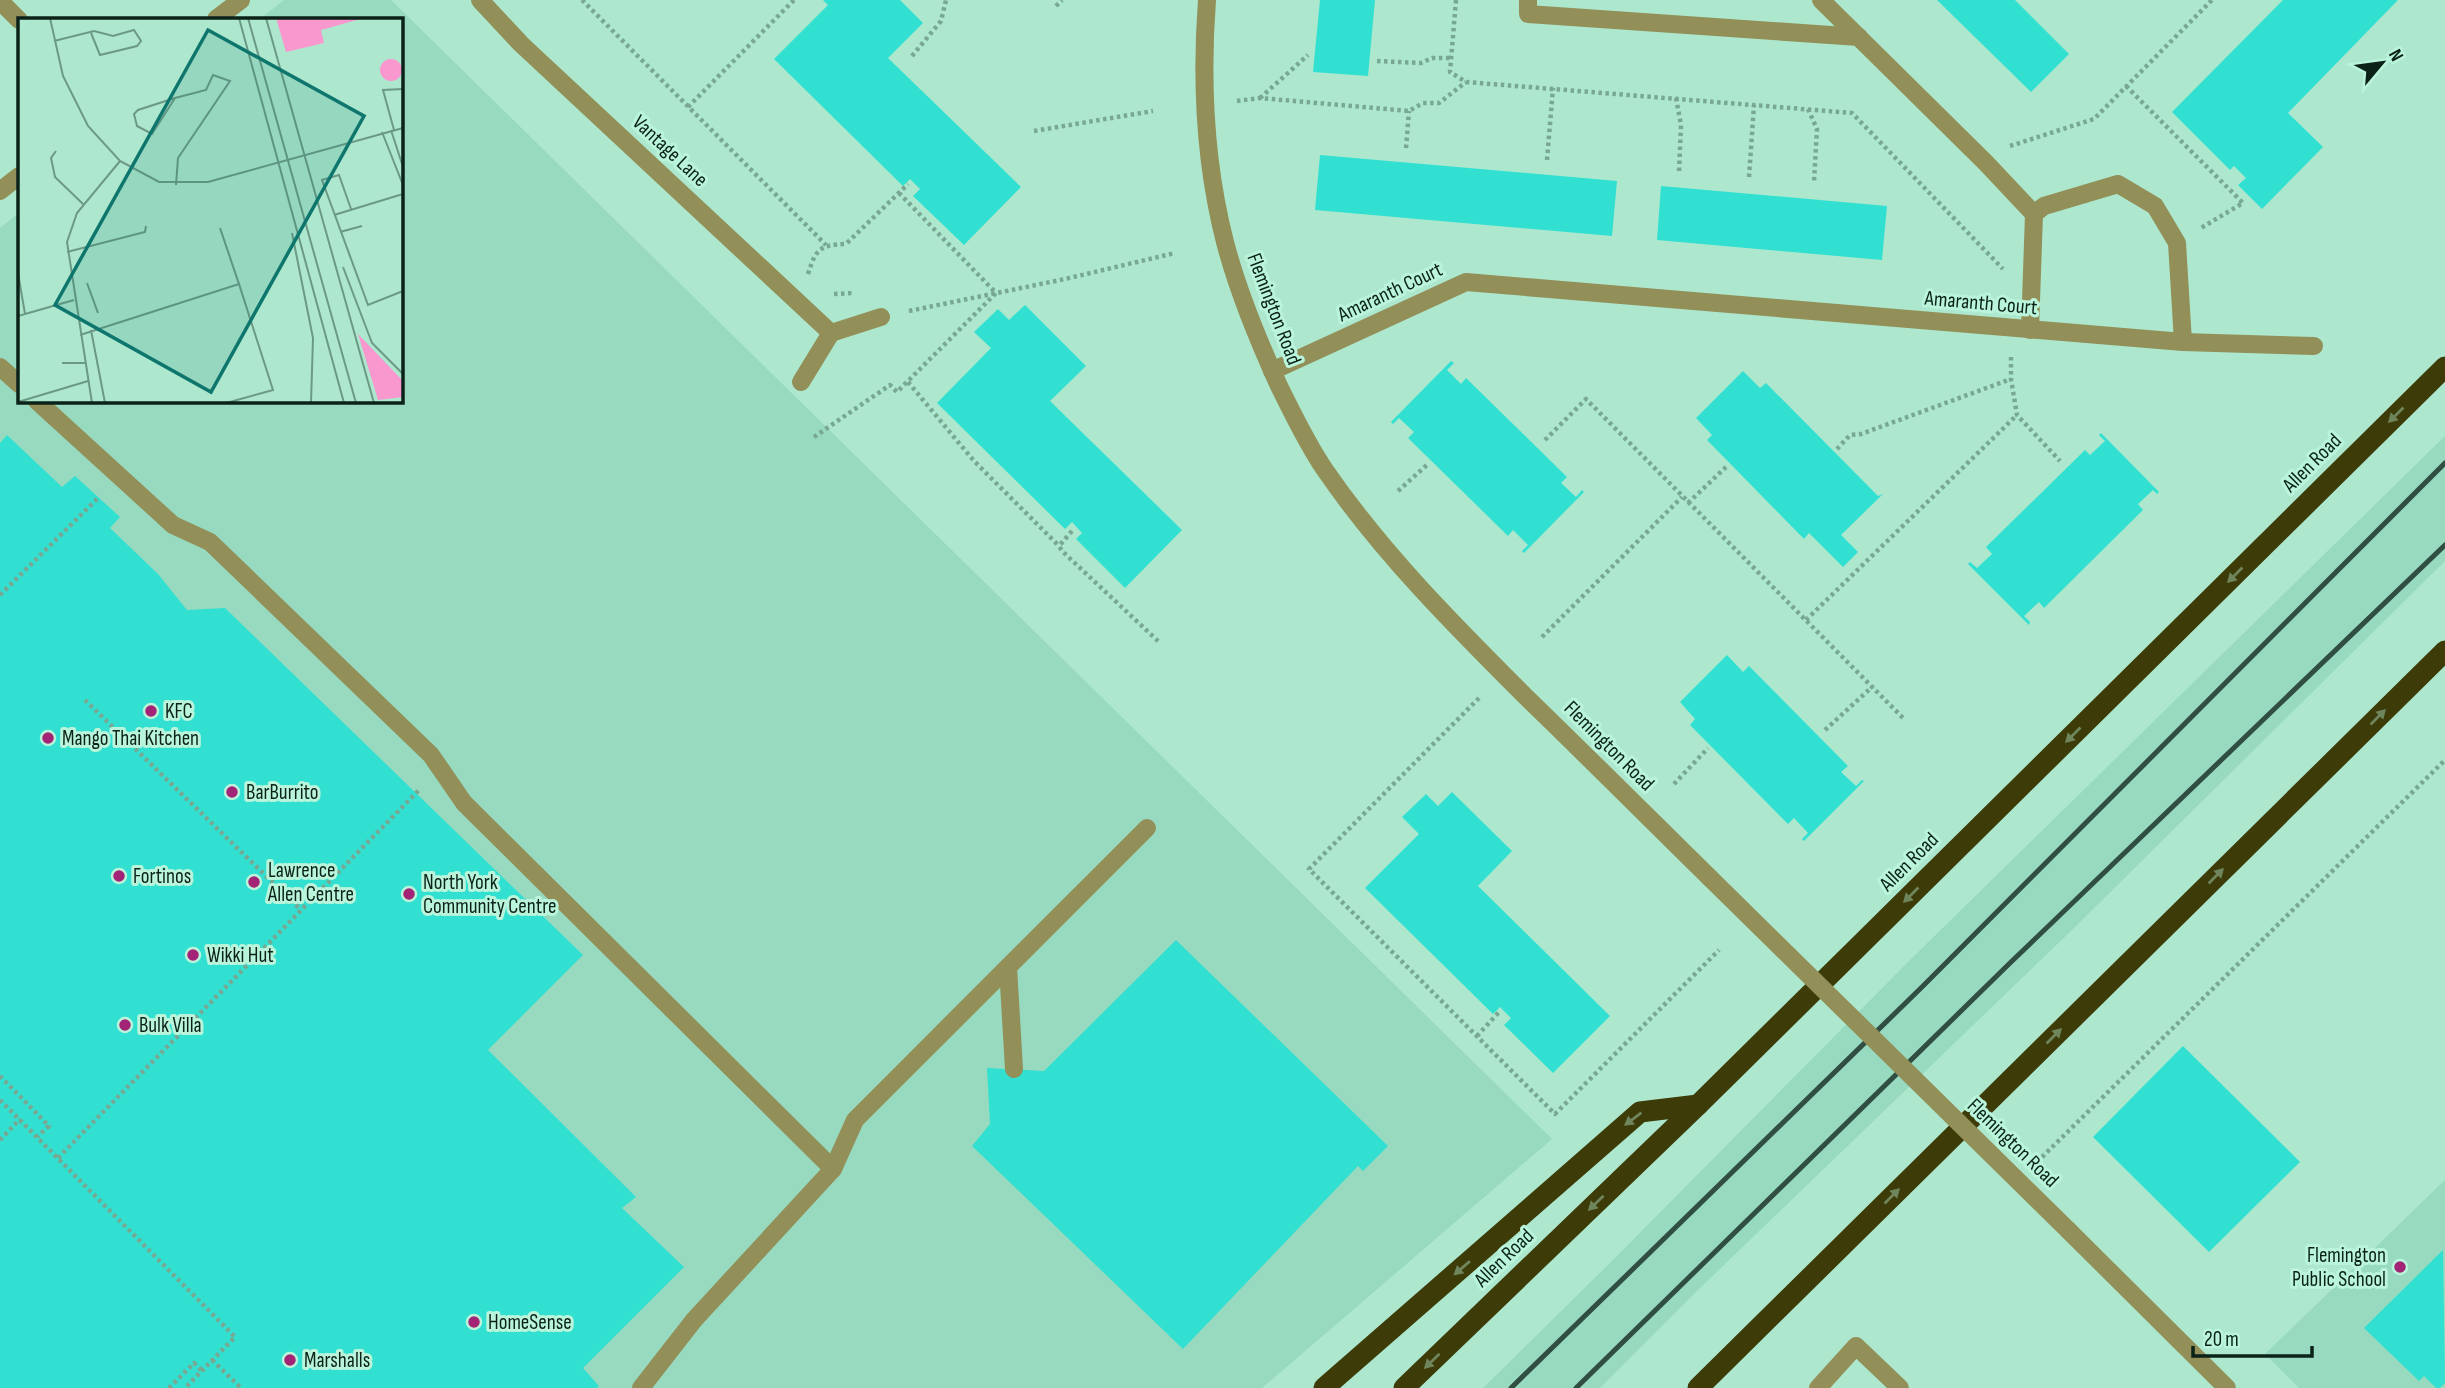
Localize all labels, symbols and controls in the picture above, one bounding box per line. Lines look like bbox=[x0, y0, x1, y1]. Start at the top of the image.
inset map bbox=[18, 18, 402, 402]
north arrow bbox=[2347, 28, 2417, 98]
text: N bbox=[2383, 45, 2408, 66]
street label: Vantage Lane bbox=[627, 110, 713, 192]
street label: Flemington Road bbox=[1241, 250, 1307, 368]
street label: Amaranth Court bbox=[1333, 257, 1446, 328]
street label: Amaranth Court bbox=[1923, 286, 2038, 320]
one-way arrow bbox=[2388, 406, 2405, 423]
street label: Allen Road bbox=[2277, 428, 2347, 498]
one-way arrow bbox=[2226, 566, 2243, 583]
street label: Flemington Road bbox=[1559, 696, 1659, 796]
place label: KFC bbox=[165, 699, 193, 724]
marker: KFC bbox=[143, 703, 159, 719]
one-way arrow bbox=[2369, 709, 2386, 725]
place label: Mango Thai Kitchen bbox=[62, 726, 199, 751]
one-way arrow bbox=[2065, 726, 2082, 742]
marker: Mango Thai Kitchen bbox=[40, 730, 56, 746]
place label: BarBurrito bbox=[246, 780, 319, 805]
marker: BarBurrito bbox=[224, 784, 240, 800]
street label: Allen Road bbox=[1874, 827, 1944, 897]
place label: Lawrence Allen Centre bbox=[267, 858, 354, 907]
place label: Fortinos bbox=[133, 864, 191, 889]
marker: Fortinos bbox=[111, 868, 127, 884]
one-way arrow bbox=[2207, 869, 2224, 885]
place label: North York Community Centre bbox=[423, 870, 556, 919]
marker: Lawrence Allen Centre bbox=[246, 874, 262, 890]
marker: North York Community Centre bbox=[401, 886, 417, 902]
one-way arrow bbox=[1903, 886, 1920, 903]
place label: Wikki Hut bbox=[207, 943, 274, 968]
marker: Wikki Hut bbox=[185, 947, 201, 963]
place label: Bulk Villa bbox=[139, 1013, 202, 1038]
marker: Bulk Villa bbox=[117, 1017, 133, 1033]
one-way arrow bbox=[2046, 1028, 2063, 1045]
street label: Flemington Road bbox=[1962, 1093, 2064, 1193]
one-way arrow bbox=[1625, 1111, 1643, 1126]
one-way arrow bbox=[1884, 1188, 1900, 1205]
one-way arrow bbox=[1588, 1195, 1605, 1211]
street label: Allen Road bbox=[1468, 1224, 1539, 1293]
place label: Flemington Public School bbox=[2292, 1243, 2386, 1292]
marker: Flemington Public School bbox=[2392, 1259, 2408, 1275]
one-way arrow bbox=[1453, 1260, 1470, 1275]
place label: HomeSense bbox=[488, 1310, 572, 1335]
marker: HomeSense bbox=[466, 1314, 482, 1330]
scale bar bbox=[2193, 1314, 2312, 1358]
text: 20 m bbox=[2204, 1327, 2239, 1352]
place label: Marshalls bbox=[304, 1348, 370, 1373]
marker: Marshalls bbox=[282, 1352, 298, 1368]
one-way arrow bbox=[1424, 1353, 1441, 1369]

